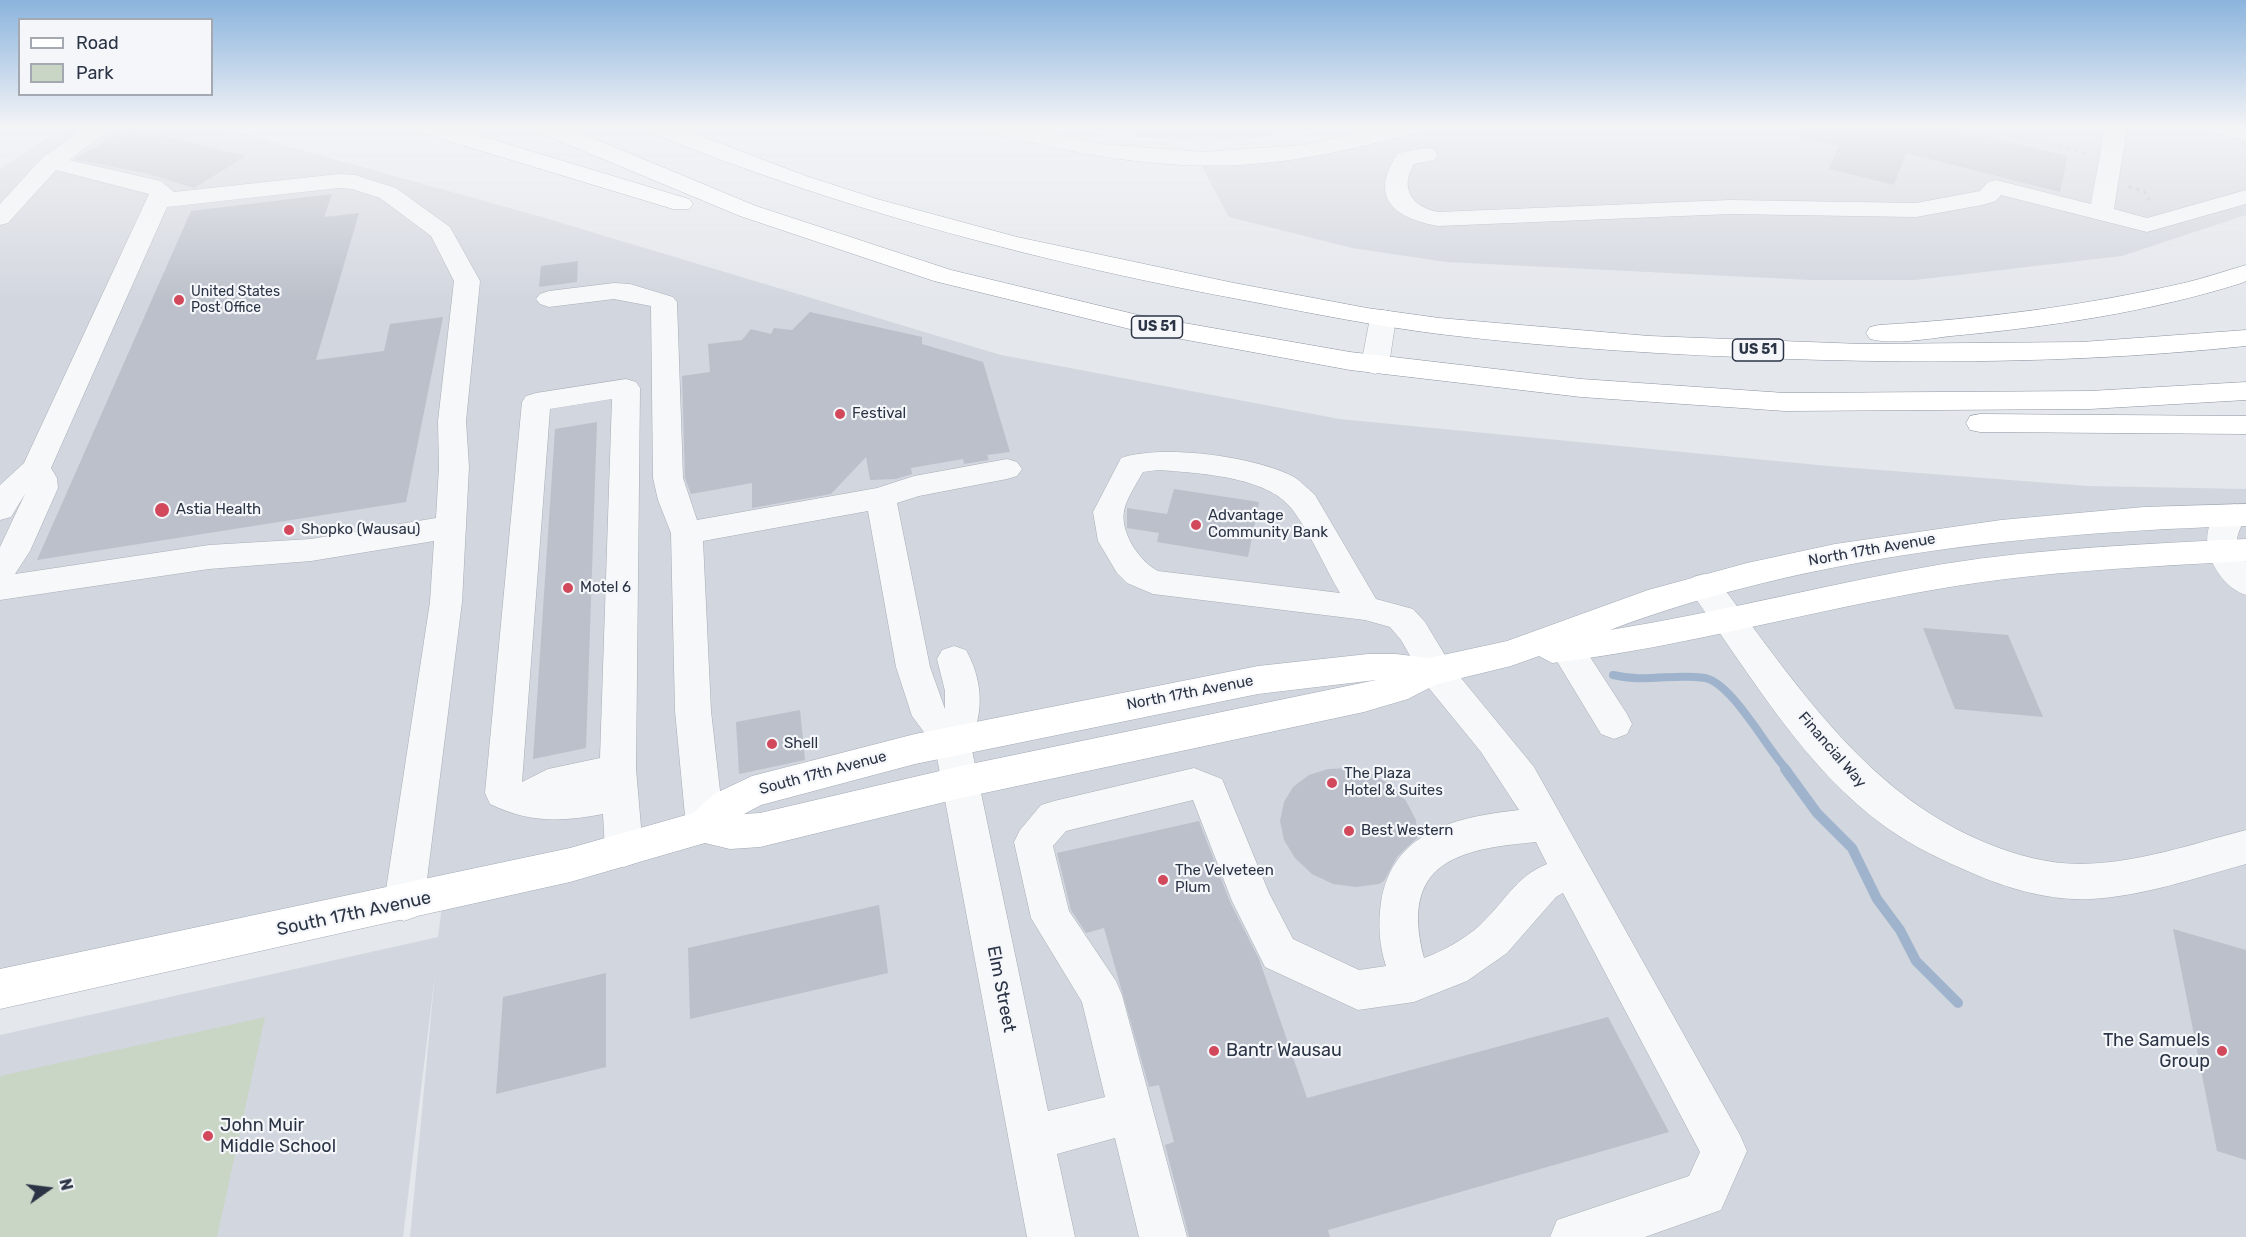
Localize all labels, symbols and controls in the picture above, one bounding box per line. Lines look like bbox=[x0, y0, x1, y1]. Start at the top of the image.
legend bbox=[18, 18, 213, 96]
text: Road bbox=[76, 32, 119, 54]
text: Park bbox=[76, 62, 113, 84]
place label: United States Post Office bbox=[191, 284, 280, 316]
marker: United States Post Office bbox=[172, 293, 186, 307]
road number: US 51 bbox=[1132, 316, 1182, 338]
road number: US 51 bbox=[1732, 339, 1784, 361]
place label: Festival bbox=[852, 405, 906, 423]
marker: Festival bbox=[833, 407, 847, 421]
marker: Astia Health bbox=[153, 501, 171, 519]
place label: Astia Health bbox=[176, 501, 261, 519]
place label: Advantage Community Bank bbox=[1208, 507, 1328, 542]
marker: Advantage Community Bank bbox=[1189, 518, 1203, 532]
place label: Shopko (Wausau) bbox=[301, 521, 420, 539]
marker: Shopko (Wausau) bbox=[282, 523, 296, 537]
street label: North 17th Avenue bbox=[1807, 530, 1937, 570]
place label: Motel 6 bbox=[580, 579, 631, 597]
marker: Motel 6 bbox=[561, 581, 575, 595]
street label: North 17th Avenue bbox=[1125, 672, 1255, 714]
street label: Financial Way bbox=[1794, 708, 1870, 792]
place label: Shell bbox=[784, 735, 818, 753]
marker: Shell bbox=[765, 737, 779, 751]
street label: South 17th Avenue bbox=[757, 747, 889, 799]
place label: The Plaza Hotel & Suites bbox=[1344, 765, 1443, 800]
marker: The Plaza Hotel & Suites bbox=[1325, 776, 1339, 790]
place label: Best Western bbox=[1361, 822, 1453, 840]
marker: Best Western bbox=[1342, 824, 1356, 838]
place label: The Velveteen Plum bbox=[1175, 862, 1274, 897]
marker: The Velveteen Plum bbox=[1156, 873, 1170, 887]
street label: South 17th Avenue bbox=[275, 887, 433, 941]
street label: Elm Street bbox=[982, 944, 1020, 1034]
place label: The Samuels Group bbox=[2103, 1030, 2210, 1072]
place label: Bantr Wausau bbox=[1226, 1040, 1342, 1062]
marker: Bantr Wausau bbox=[1207, 1044, 1221, 1058]
marker: The Samuels Group bbox=[2215, 1044, 2229, 1058]
place label: John Muir Middle School bbox=[220, 1115, 336, 1158]
marker: John Muir Middle School bbox=[201, 1129, 215, 1143]
north arrow bbox=[18, 1159, 78, 1219]
text: N bbox=[55, 1177, 77, 1192]

